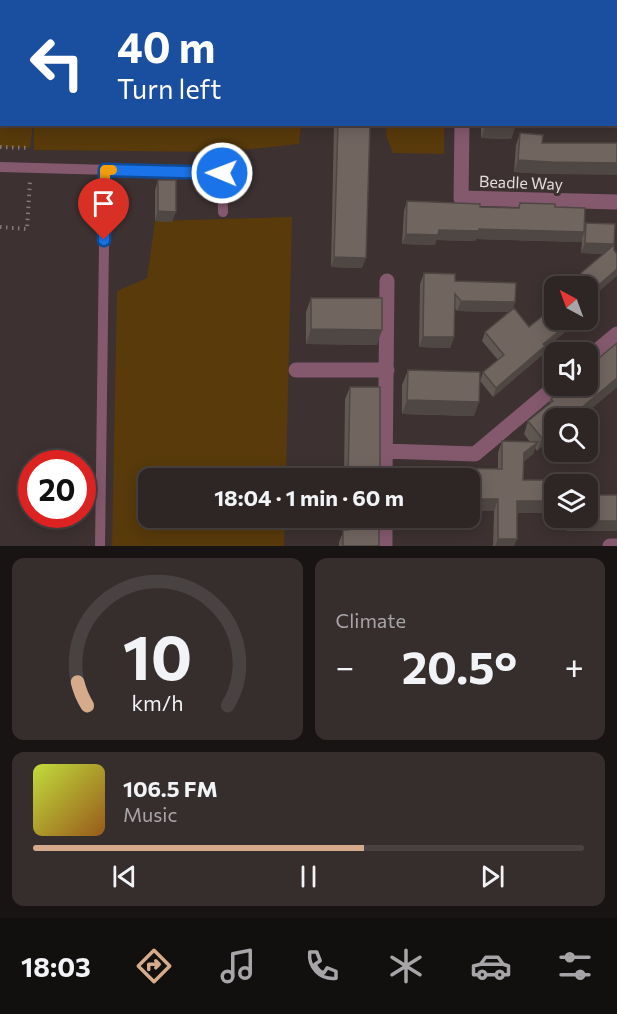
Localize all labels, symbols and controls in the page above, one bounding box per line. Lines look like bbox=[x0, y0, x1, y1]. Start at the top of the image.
text: 40 m bbox=[117, 20, 215, 72]
icon: left bbox=[18, 24, 96, 102]
text: Turn left bbox=[117, 72, 221, 105]
position arrow bbox=[190, 141, 254, 205]
street label: Beadle Way bbox=[479, 171, 563, 193]
pin bbox=[78, 178, 129, 240]
icon: arrive bbox=[87, 187, 120, 220]
north arrow bbox=[544, 276, 598, 330]
map controls bbox=[544, 276, 598, 528]
button: sound bbox=[544, 342, 598, 396]
button: search bbox=[544, 408, 598, 462]
speed limit sign: 20 bbox=[18, 450, 96, 528]
button: layers bbox=[544, 474, 598, 528]
text: 18:04 · 1 min · 60 m bbox=[214, 484, 404, 511]
text: Climate bbox=[336, 608, 406, 632]
text: 10 bbox=[122, 617, 192, 693]
text: 20.5° bbox=[402, 638, 517, 693]
text: − bbox=[336, 645, 354, 686]
text: + bbox=[565, 645, 584, 686]
text: km/h bbox=[131, 689, 183, 715]
text: 106.5 FM bbox=[123, 775, 218, 802]
text: Music bbox=[123, 802, 177, 826]
icon: previous bbox=[108, 860, 141, 893]
icon: pause bbox=[292, 860, 325, 893]
icon: next bbox=[476, 860, 509, 893]
icon: directions bbox=[133, 945, 175, 987]
icon: music bbox=[217, 945, 259, 987]
icon: phone bbox=[301, 945, 343, 987]
icon: climate bbox=[385, 945, 427, 987]
icon: car bbox=[470, 945, 512, 987]
icon: filters bbox=[554, 945, 596, 987]
text: 18:03 bbox=[21, 950, 91, 983]

